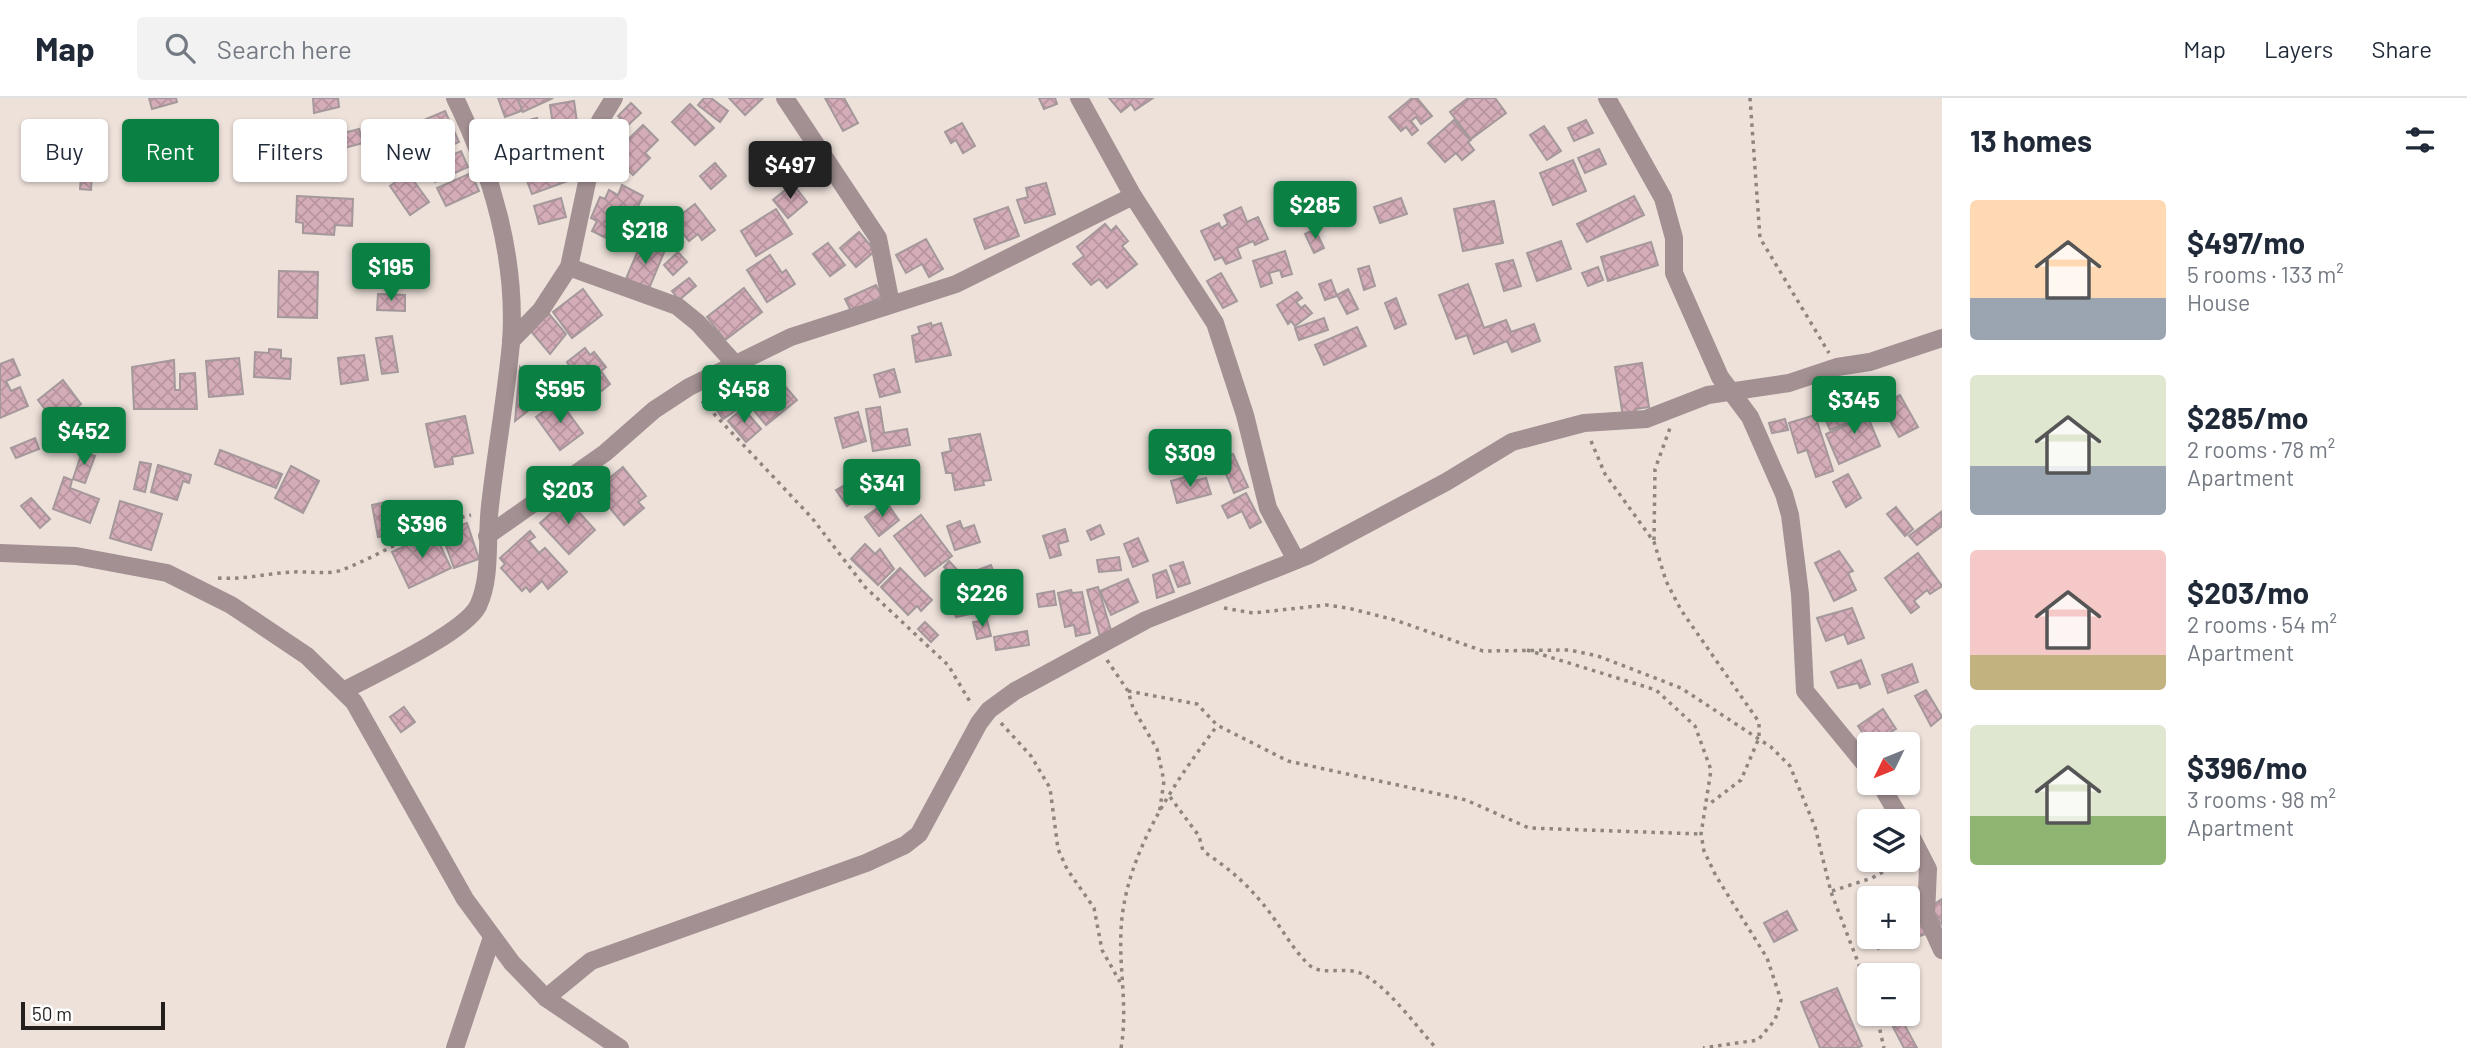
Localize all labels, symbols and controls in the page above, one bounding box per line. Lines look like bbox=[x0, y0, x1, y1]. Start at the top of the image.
search box bbox=[137, 17, 627, 80]
text: Map bbox=[35, 28, 95, 68]
icon: search bbox=[161, 29, 199, 67]
text: Search here bbox=[217, 33, 352, 64]
text: Map bbox=[2183, 34, 2226, 63]
text: Layers bbox=[2264, 34, 2333, 63]
text: Share bbox=[2371, 34, 2432, 63]
chip: Buy bbox=[21, 119, 108, 182]
chip: Rent bbox=[122, 119, 219, 182]
chip: Filters bbox=[233, 119, 347, 182]
chip: New bbox=[361, 119, 455, 182]
chip: Apartment bbox=[469, 119, 629, 182]
icon: filters bbox=[2401, 121, 2439, 159]
text: 13 homes bbox=[1970, 122, 2092, 158]
pin: $497 bbox=[749, 141, 831, 201]
text: $497 bbox=[765, 150, 815, 178]
pin: $285 bbox=[1274, 181, 1356, 241]
text: $285 bbox=[1290, 190, 1340, 218]
pin: $218 bbox=[604, 206, 686, 266]
text: $218 bbox=[622, 215, 668, 243]
text: $497/mo bbox=[2187, 224, 2305, 260]
icon: home bbox=[2026, 228, 2110, 312]
pin: $195 bbox=[350, 244, 432, 303]
text: $195 bbox=[368, 252, 414, 280]
text: 5 rooms · 133 m² bbox=[2187, 260, 2344, 288]
text: House bbox=[2187, 288, 2250, 316]
pin: $595 bbox=[519, 366, 601, 425]
pin: $458 bbox=[703, 366, 785, 425]
text: $595 bbox=[535, 374, 585, 402]
text: $458 bbox=[718, 374, 770, 402]
pin: $345 bbox=[1813, 376, 1895, 436]
text: $345 bbox=[1828, 385, 1880, 413]
text: $285/mo bbox=[2187, 399, 2308, 435]
icon: home bbox=[2026, 403, 2110, 487]
pin: $452 bbox=[43, 408, 125, 467]
text: $452 bbox=[58, 416, 110, 444]
pin: $309 bbox=[1149, 430, 1231, 489]
text: 2 rooms · 78 m² bbox=[2187, 435, 2335, 463]
text: $309 bbox=[1165, 438, 1215, 466]
pin: $341 bbox=[841, 460, 923, 519]
text: Apartment bbox=[2187, 463, 2294, 491]
pin: $203 bbox=[527, 466, 609, 526]
text: $341 bbox=[859, 468, 905, 496]
text: $203 bbox=[542, 475, 594, 503]
pin: $396 bbox=[381, 500, 463, 560]
text: $396 bbox=[397, 509, 447, 537]
pin: $226 bbox=[941, 570, 1023, 629]
text: $203/mo bbox=[2187, 574, 2309, 610]
text: $226 bbox=[956, 578, 1008, 606]
icon: home bbox=[2026, 578, 2110, 662]
text: 2 rooms · 54 m² bbox=[2187, 610, 2337, 638]
text: Apartment bbox=[2187, 638, 2294, 666]
north arrow bbox=[1857, 732, 1920, 794]
map controls bbox=[1857, 732, 1920, 1026]
text: $396/mo bbox=[2187, 749, 2307, 785]
icon: home bbox=[2026, 753, 2110, 837]
text: 3 rooms · 98 m² bbox=[2187, 785, 2336, 813]
button: layers bbox=[1857, 809, 1920, 872]
text: Apartment bbox=[2187, 813, 2294, 841]
button: + bbox=[1857, 886, 1920, 949]
button: − bbox=[1857, 963, 1920, 1026]
scale bar bbox=[21, 999, 164, 1031]
text: 50 m bbox=[32, 1002, 72, 1025]

